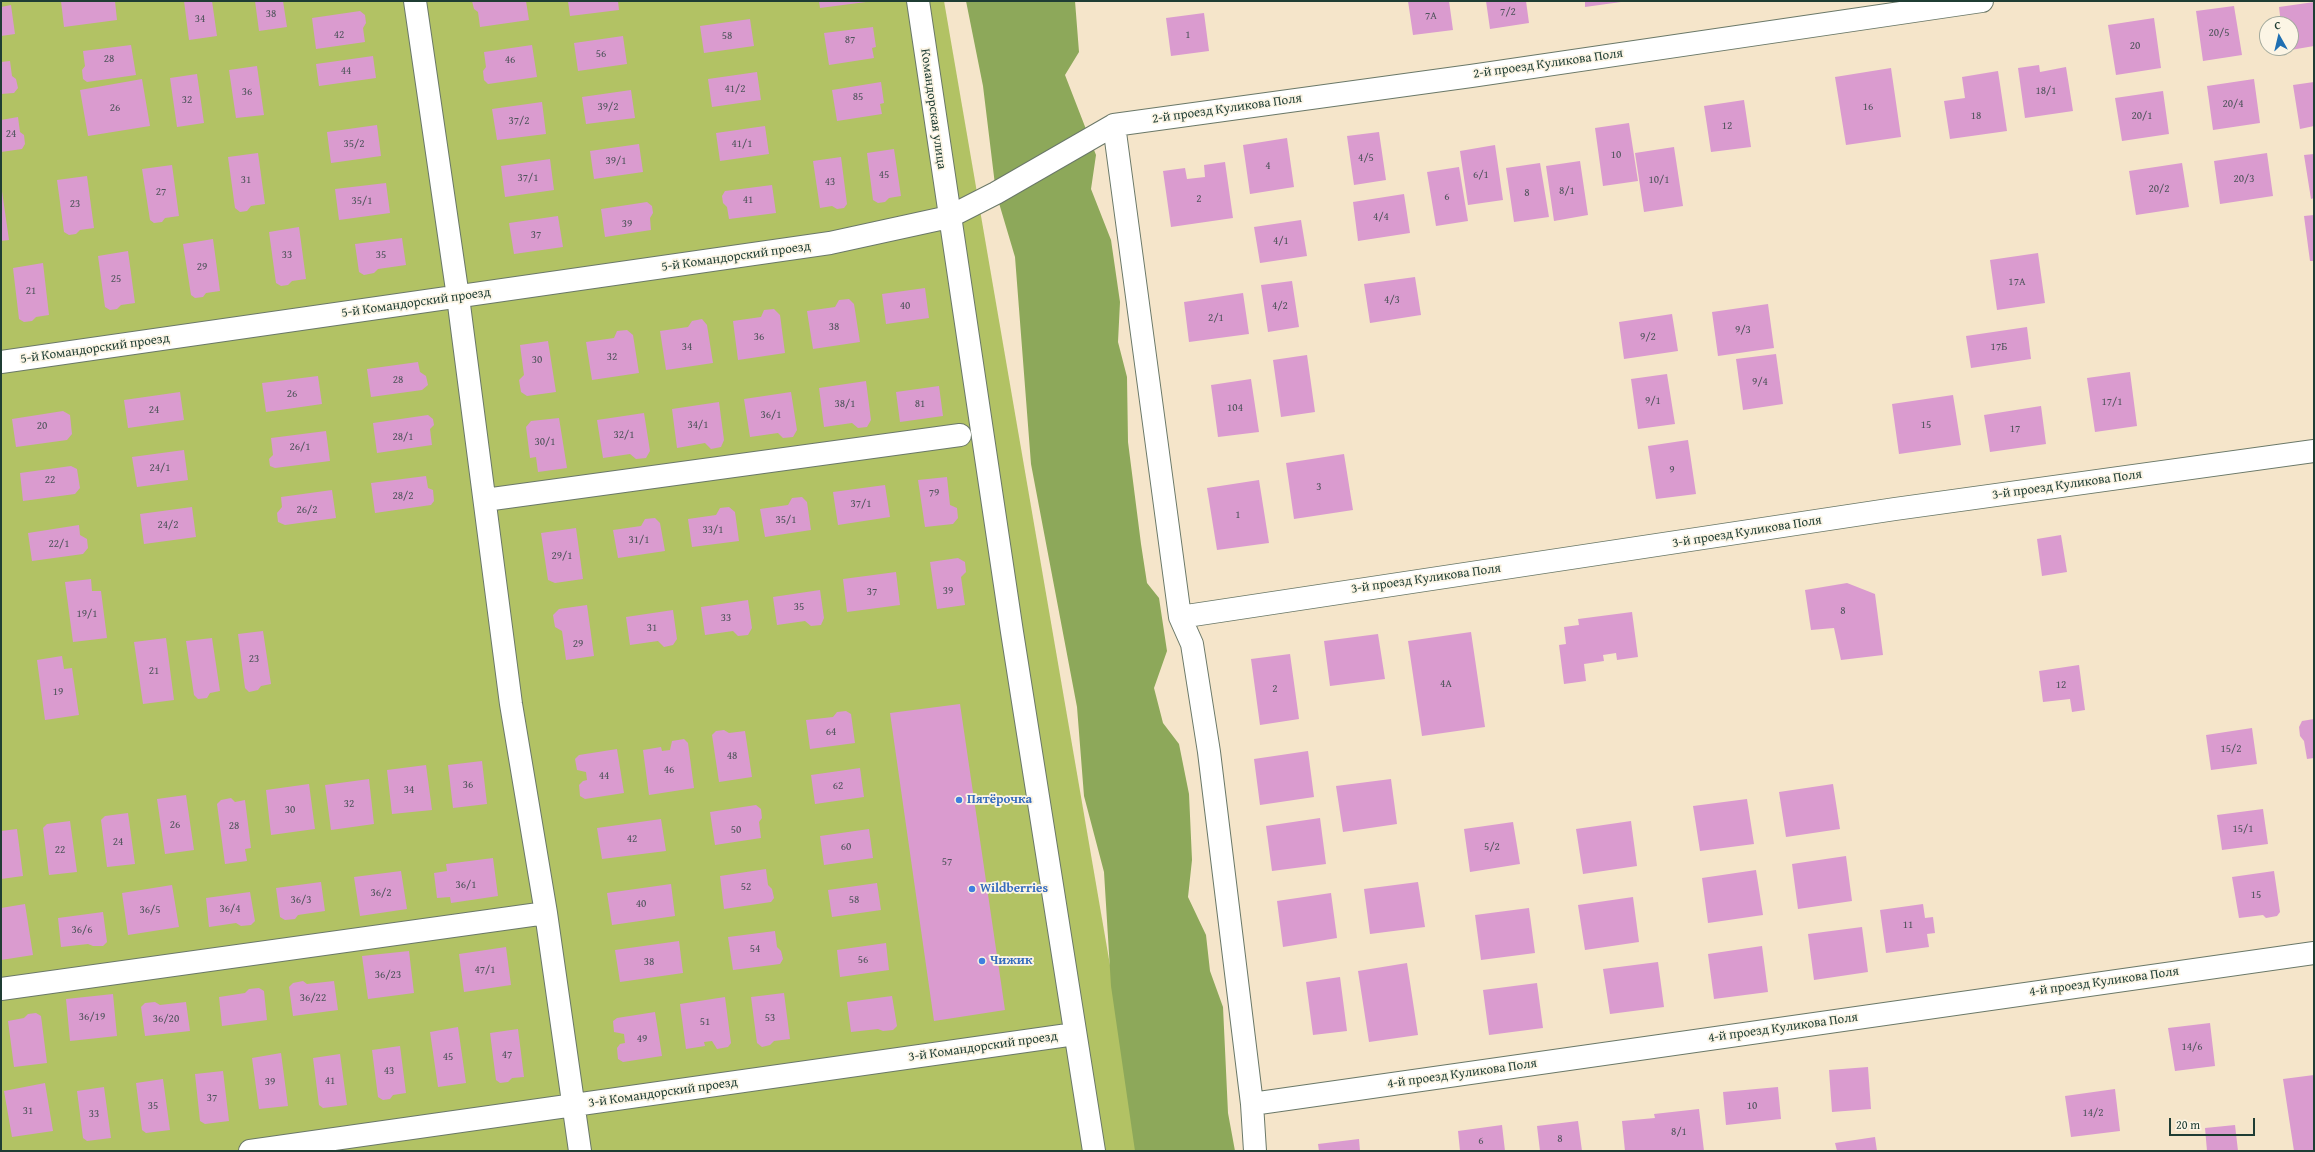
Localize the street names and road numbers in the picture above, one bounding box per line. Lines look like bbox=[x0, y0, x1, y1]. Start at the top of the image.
street label: 2-й проезд Куликова Поля bbox=[1472, 46, 1624, 82]
street label: Командорская улица bbox=[917, 48, 949, 170]
street label: 2-й проезд Куликова Поля bbox=[1151, 91, 1303, 127]
street label: 5-й Командорский проезд bbox=[660, 239, 812, 275]
street label: 5-й Командорский проезд bbox=[340, 285, 492, 321]
street label: 5-й Командорский проезд bbox=[19, 331, 171, 367]
street label: 3-й проезд Куликова Поля bbox=[1991, 467, 2143, 503]
street label: 3-й проезд Куликова Поля bbox=[1671, 512, 1823, 552]
street label: 3-й проезд Куликова Поля bbox=[1350, 561, 1502, 597]
street label: 4-й проезд Куликова Поля bbox=[2028, 964, 2180, 1000]
street label: 4-й проезд Куликова Поля bbox=[1707, 1010, 1859, 1046]
street label: 3-й Командорский проезд bbox=[907, 1029, 1059, 1065]
street label: 4-й проезд Куликова Поля bbox=[1386, 1056, 1538, 1092]
street label: 3-й Командорский проезд bbox=[587, 1075, 739, 1111]

